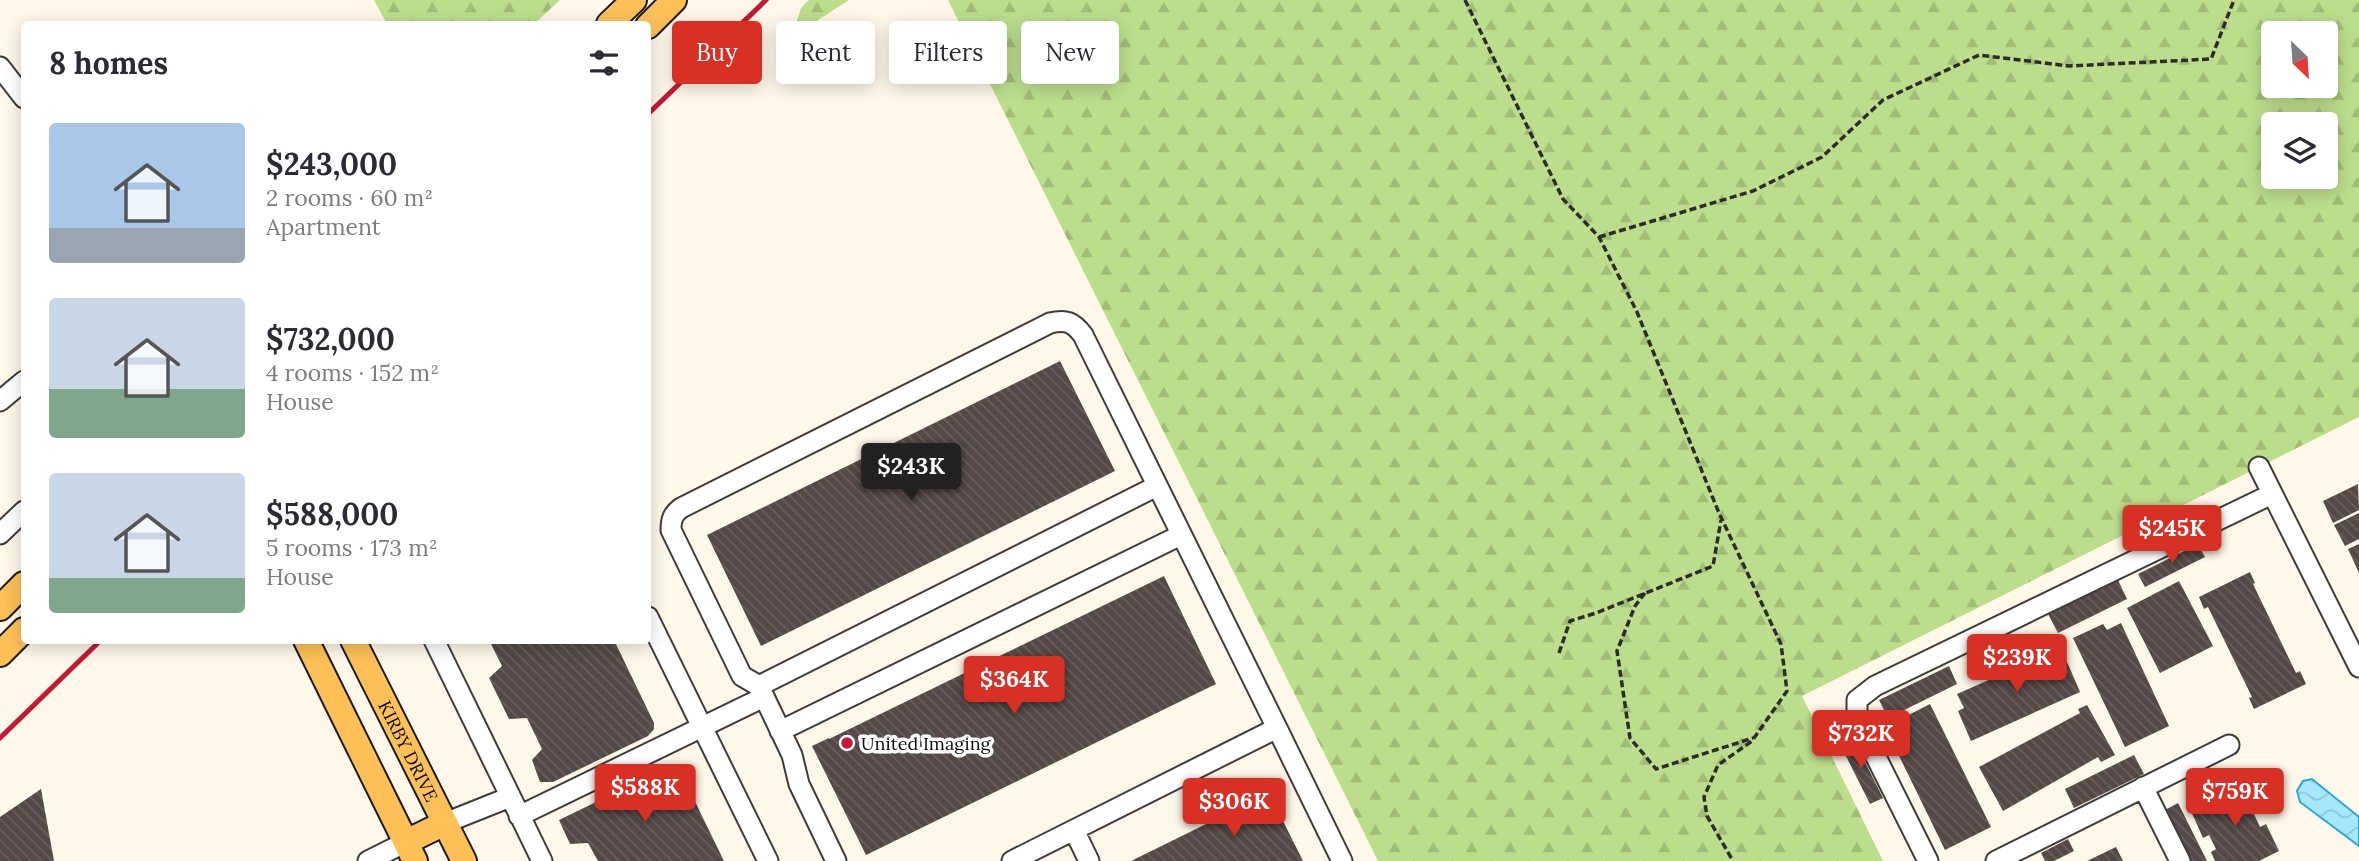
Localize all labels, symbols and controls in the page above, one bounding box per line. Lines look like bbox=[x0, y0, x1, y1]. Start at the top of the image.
chip: Buy bbox=[672, 21, 762, 84]
chip: Rent bbox=[776, 21, 875, 84]
chip: Filters bbox=[889, 21, 1007, 84]
chip: New bbox=[1021, 21, 1119, 84]
north arrow bbox=[2261, 21, 2338, 98]
map controls bbox=[2261, 21, 2338, 189]
text: 8 homes bbox=[49, 44, 168, 82]
icon: filters bbox=[585, 44, 623, 82]
button: layers bbox=[2261, 112, 2338, 189]
text: $243,000 bbox=[266, 145, 397, 183]
icon: home bbox=[105, 151, 189, 235]
text: 2 rooms · 60 m² bbox=[266, 183, 433, 212]
text: Apartment bbox=[266, 212, 381, 241]
text: $732,000 bbox=[266, 320, 395, 358]
icon: home bbox=[105, 326, 189, 410]
text: 4 rooms · 152 m² bbox=[266, 358, 439, 387]
text: House bbox=[266, 387, 334, 416]
pin: $243K bbox=[862, 444, 960, 503]
text: $243K bbox=[877, 451, 945, 480]
text: $588,000 bbox=[266, 495, 398, 533]
icon: home bbox=[105, 501, 189, 585]
pin: $245K bbox=[2123, 505, 2221, 565]
text: $245K bbox=[2138, 513, 2206, 542]
text: 5 rooms · 173 m² bbox=[266, 533, 438, 562]
text: House bbox=[266, 562, 334, 591]
pin: $239K bbox=[1968, 634, 2066, 694]
text: $239K bbox=[1983, 642, 2051, 671]
pin: $364K bbox=[965, 656, 1063, 716]
text: $364K bbox=[980, 664, 1048, 693]
street label: KIRBY DRIVE bbox=[374, 696, 444, 805]
pin: $732K bbox=[1812, 710, 1910, 770]
text: $732K bbox=[1828, 718, 1894, 747]
place label: United Imaging bbox=[861, 732, 992, 755]
marker: United Imaging bbox=[839, 735, 855, 751]
pin: $588K bbox=[596, 764, 694, 824]
pin: $759K bbox=[2186, 768, 2284, 828]
text: $588K bbox=[611, 772, 679, 801]
text: $759K bbox=[2202, 776, 2268, 805]
pin: $306K bbox=[1185, 778, 1283, 838]
text: $306K bbox=[1199, 786, 1269, 815]

